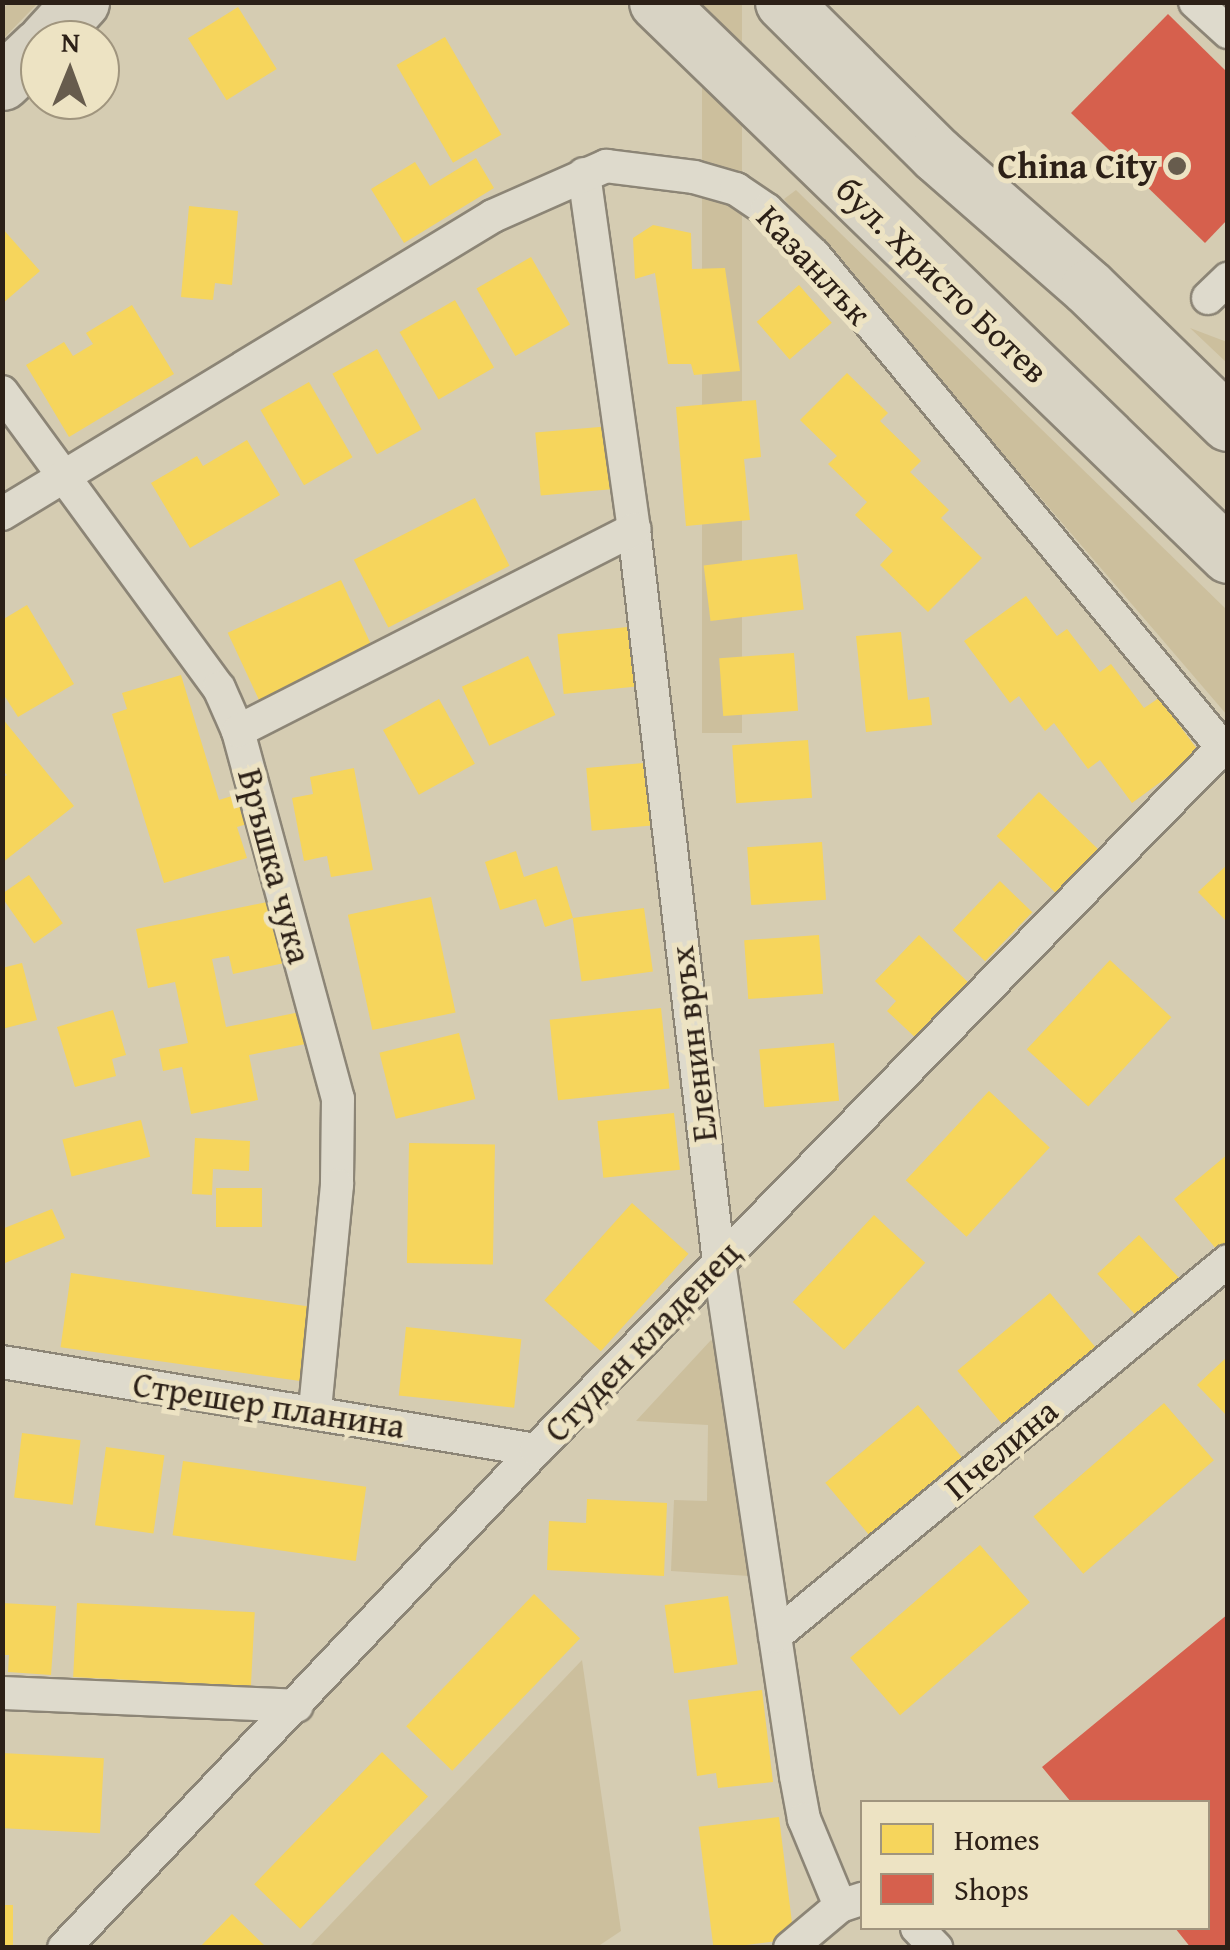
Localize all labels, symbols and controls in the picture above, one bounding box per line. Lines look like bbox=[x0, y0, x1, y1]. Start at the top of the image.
north arrow bbox=[20, 20, 120, 120]
text: N bbox=[61, 21, 80, 62]
place label: China City bbox=[998, 145, 1157, 187]
marker: China City bbox=[1166, 155, 1188, 177]
street label: бул. Христо Ботев bbox=[827, 168, 1057, 392]
street label: Казанлък bbox=[748, 196, 880, 334]
street label: Връшка чука bbox=[229, 764, 321, 968]
street label: Еленин връх bbox=[660, 944, 726, 1144]
street label: Студен кладенец bbox=[535, 1232, 749, 1450]
street label: Стрешер планина bbox=[130, 1363, 408, 1447]
street label: Пчелина bbox=[936, 1390, 1066, 1508]
legend bbox=[860, 1800, 1210, 1930]
text: Homes bbox=[954, 1817, 1040, 1861]
text: Shops bbox=[954, 1867, 1029, 1911]

